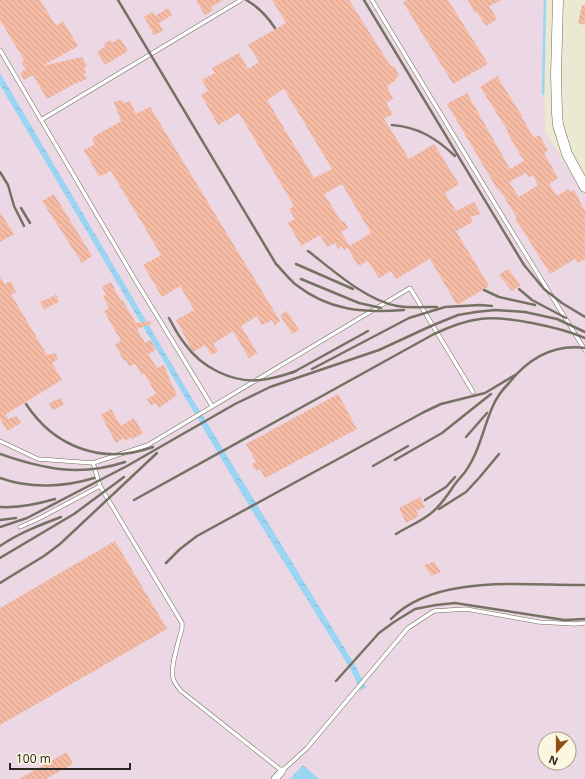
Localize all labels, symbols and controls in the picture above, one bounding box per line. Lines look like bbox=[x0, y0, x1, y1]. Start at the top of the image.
north arrow bbox=[537, 731, 577, 771]
scale bar bbox=[10, 745, 130, 771]
text: 100 m bbox=[16, 750, 51, 767]
text: N bbox=[546, 752, 560, 769]

